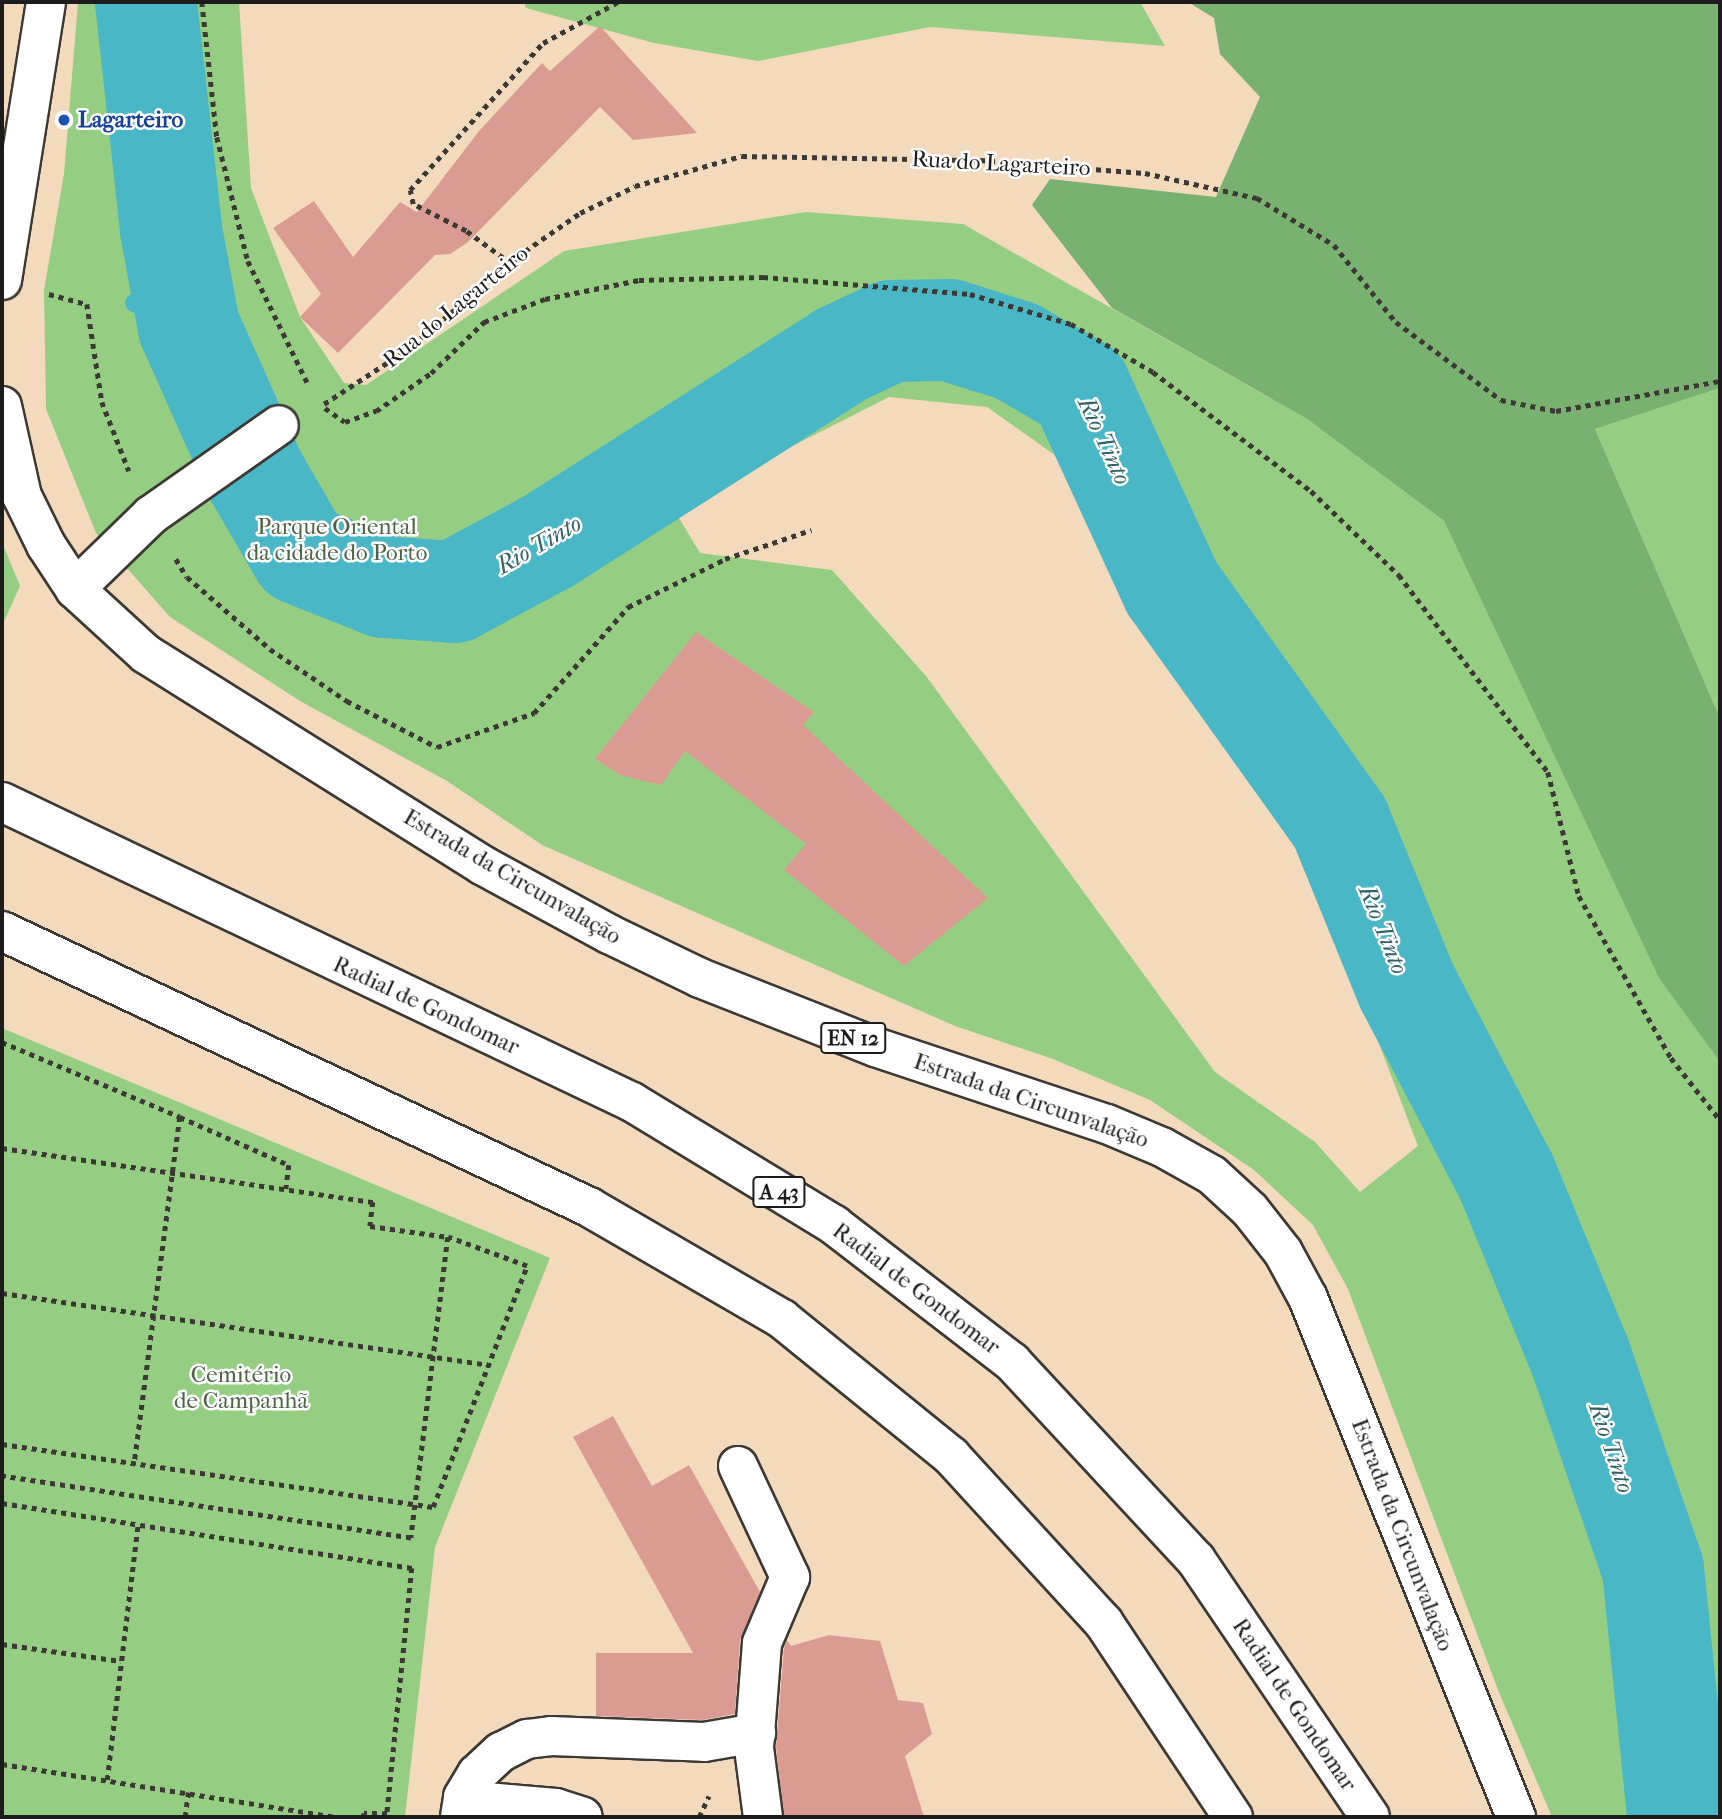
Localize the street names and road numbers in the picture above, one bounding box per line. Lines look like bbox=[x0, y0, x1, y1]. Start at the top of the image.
street label: Rua do Lagarteiro bbox=[911, 146, 1091, 182]
street label: Rua do Lagarteiro bbox=[378, 240, 534, 374]
street label: Estrada da Circunvalação bbox=[398, 803, 626, 951]
street label: Radial de Gondomar bbox=[328, 951, 524, 1061]
road number: EN 12 bbox=[820, 1020, 886, 1056]
street label: Estrada da Circunvalação bbox=[910, 1048, 1152, 1154]
road number: A 43 bbox=[751, 1174, 807, 1210]
street label: Radial de Gondomar bbox=[827, 1217, 1005, 1361]
street label: Estrada da Circunvalação bbox=[1345, 1415, 1459, 1655]
street label: Radial de Gondomar bbox=[1226, 1613, 1362, 1797]

